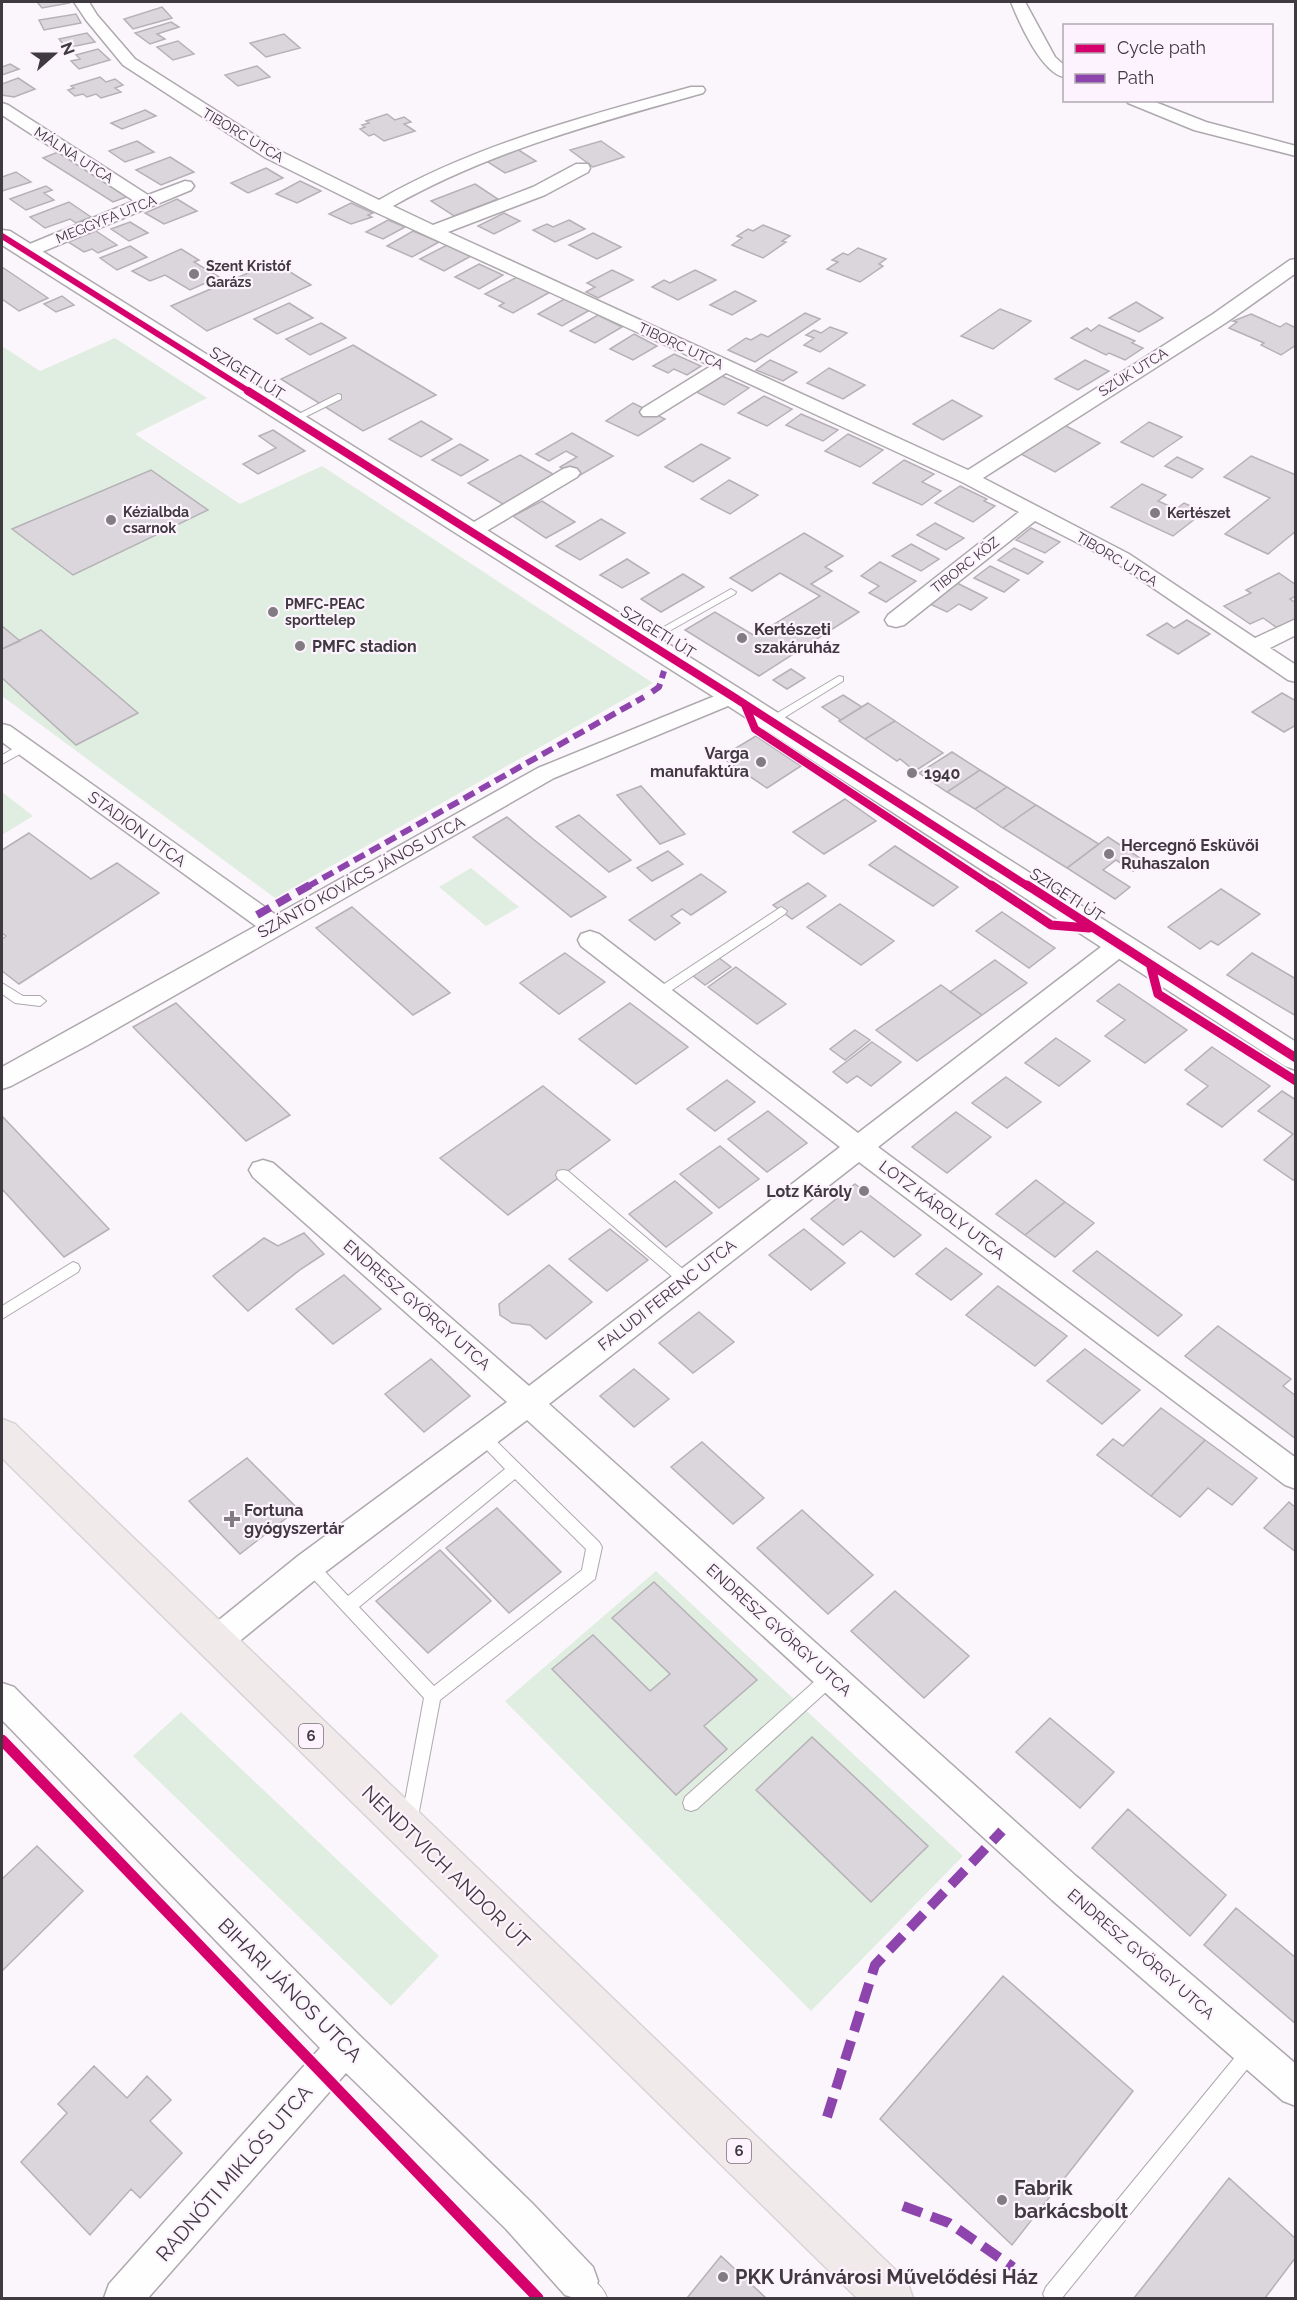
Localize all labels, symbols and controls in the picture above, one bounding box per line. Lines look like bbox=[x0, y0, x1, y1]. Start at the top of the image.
north arrow bbox=[24, 24, 84, 84]
legend bbox=[1063, 24, 1273, 102]
text: Cycle path bbox=[1117, 37, 1206, 58]
text: N bbox=[56, 40, 79, 58]
text: Path bbox=[1117, 67, 1154, 88]
street label: TIBORC UTCA bbox=[200, 104, 287, 166]
street label: MÁLNA UTCA bbox=[31, 123, 118, 187]
street label: MEGGYFA UTCA bbox=[53, 191, 159, 246]
place label: Szent Kristóf Garázs bbox=[206, 258, 292, 290]
marker: Szent Kristóf Garázs bbox=[187, 267, 201, 281]
street label: TIBORC UTCA bbox=[636, 319, 726, 373]
street label: SZIGETI ÚT bbox=[206, 342, 289, 404]
street label: SZŰK UTCA bbox=[1095, 343, 1171, 399]
place label: Kézialbda csarnok bbox=[123, 504, 189, 536]
place label: Kertészet bbox=[1167, 505, 1231, 521]
marker: Kertészet bbox=[1148, 506, 1162, 520]
marker: Kézialbda csarnok bbox=[104, 513, 118, 527]
street label: TIBORC UTCA bbox=[1074, 528, 1161, 590]
street label: TIBORC KÖZ bbox=[927, 532, 1002, 596]
place label: PMFC-PEAC sporttelep bbox=[285, 596, 365, 628]
street label: SZIGETI ÚT bbox=[617, 601, 700, 663]
marker: PMFC-PEAC sporttelep bbox=[266, 605, 280, 619]
place label: Kertészeti szakáruház bbox=[754, 620, 840, 657]
marker: Kertészeti szakáruház bbox=[735, 631, 749, 645]
place label: PMFC stadion bbox=[312, 637, 417, 656]
marker: PMFC stadion bbox=[293, 639, 307, 653]
place label: Varga manufaktúra bbox=[650, 744, 749, 781]
marker: Varga manufaktúra bbox=[754, 755, 768, 769]
place label: 1940 bbox=[924, 764, 960, 783]
marker: 1940 bbox=[905, 766, 919, 780]
street label: STADION UTCA bbox=[84, 787, 190, 871]
street label: SZÁNTÓ KOVÁCS JÁNOS UTCA bbox=[254, 811, 468, 942]
place label: Hercegnő Esküvői Ruhaszalon bbox=[1121, 836, 1259, 873]
marker: Hercegnő Esküvői Ruhaszalon bbox=[1102, 847, 1116, 861]
street label: SZIGETI ÚT bbox=[1026, 863, 1108, 926]
street label: LOTZ KÁROLY UTCA bbox=[875, 1156, 1009, 1264]
place label: Lotz Károly bbox=[766, 1182, 852, 1201]
marker: Lotz Károly bbox=[857, 1184, 871, 1198]
street label: ENDRESZ GYÖRGY UTCA bbox=[340, 1235, 495, 1374]
street label: FALUDI FERENC UTCA bbox=[594, 1235, 740, 1355]
place label: Fortuna gyógyszertár bbox=[244, 1501, 344, 1538]
marker: Fortuna gyógyszertár bbox=[225, 1512, 239, 1526]
street label: ENDRESZ GYÖRGY UTCA bbox=[703, 1559, 856, 1700]
road number: 6 bbox=[299, 1724, 323, 1748]
street label: NENDTVICH ANDOR ÚT bbox=[357, 1780, 535, 1954]
street label: ENDRESZ GYÖRGY UTCA bbox=[1064, 1884, 1219, 2023]
street label: BIHARI JÁNOS UTCA bbox=[213, 1913, 367, 2067]
street label: RADNÓTI MIKLÓS UTCA bbox=[151, 2080, 317, 2266]
road number: 6 bbox=[727, 2139, 751, 2163]
place label: Fabrik barkácsbolt bbox=[1014, 2176, 1129, 2223]
marker: Fabrik barkácsbolt bbox=[995, 2193, 1009, 2207]
place label: PKK Uránvárosi Művelődési Ház bbox=[735, 2265, 1038, 2289]
marker: PKK Uránvárosi Művelődési Ház bbox=[716, 2270, 730, 2284]

